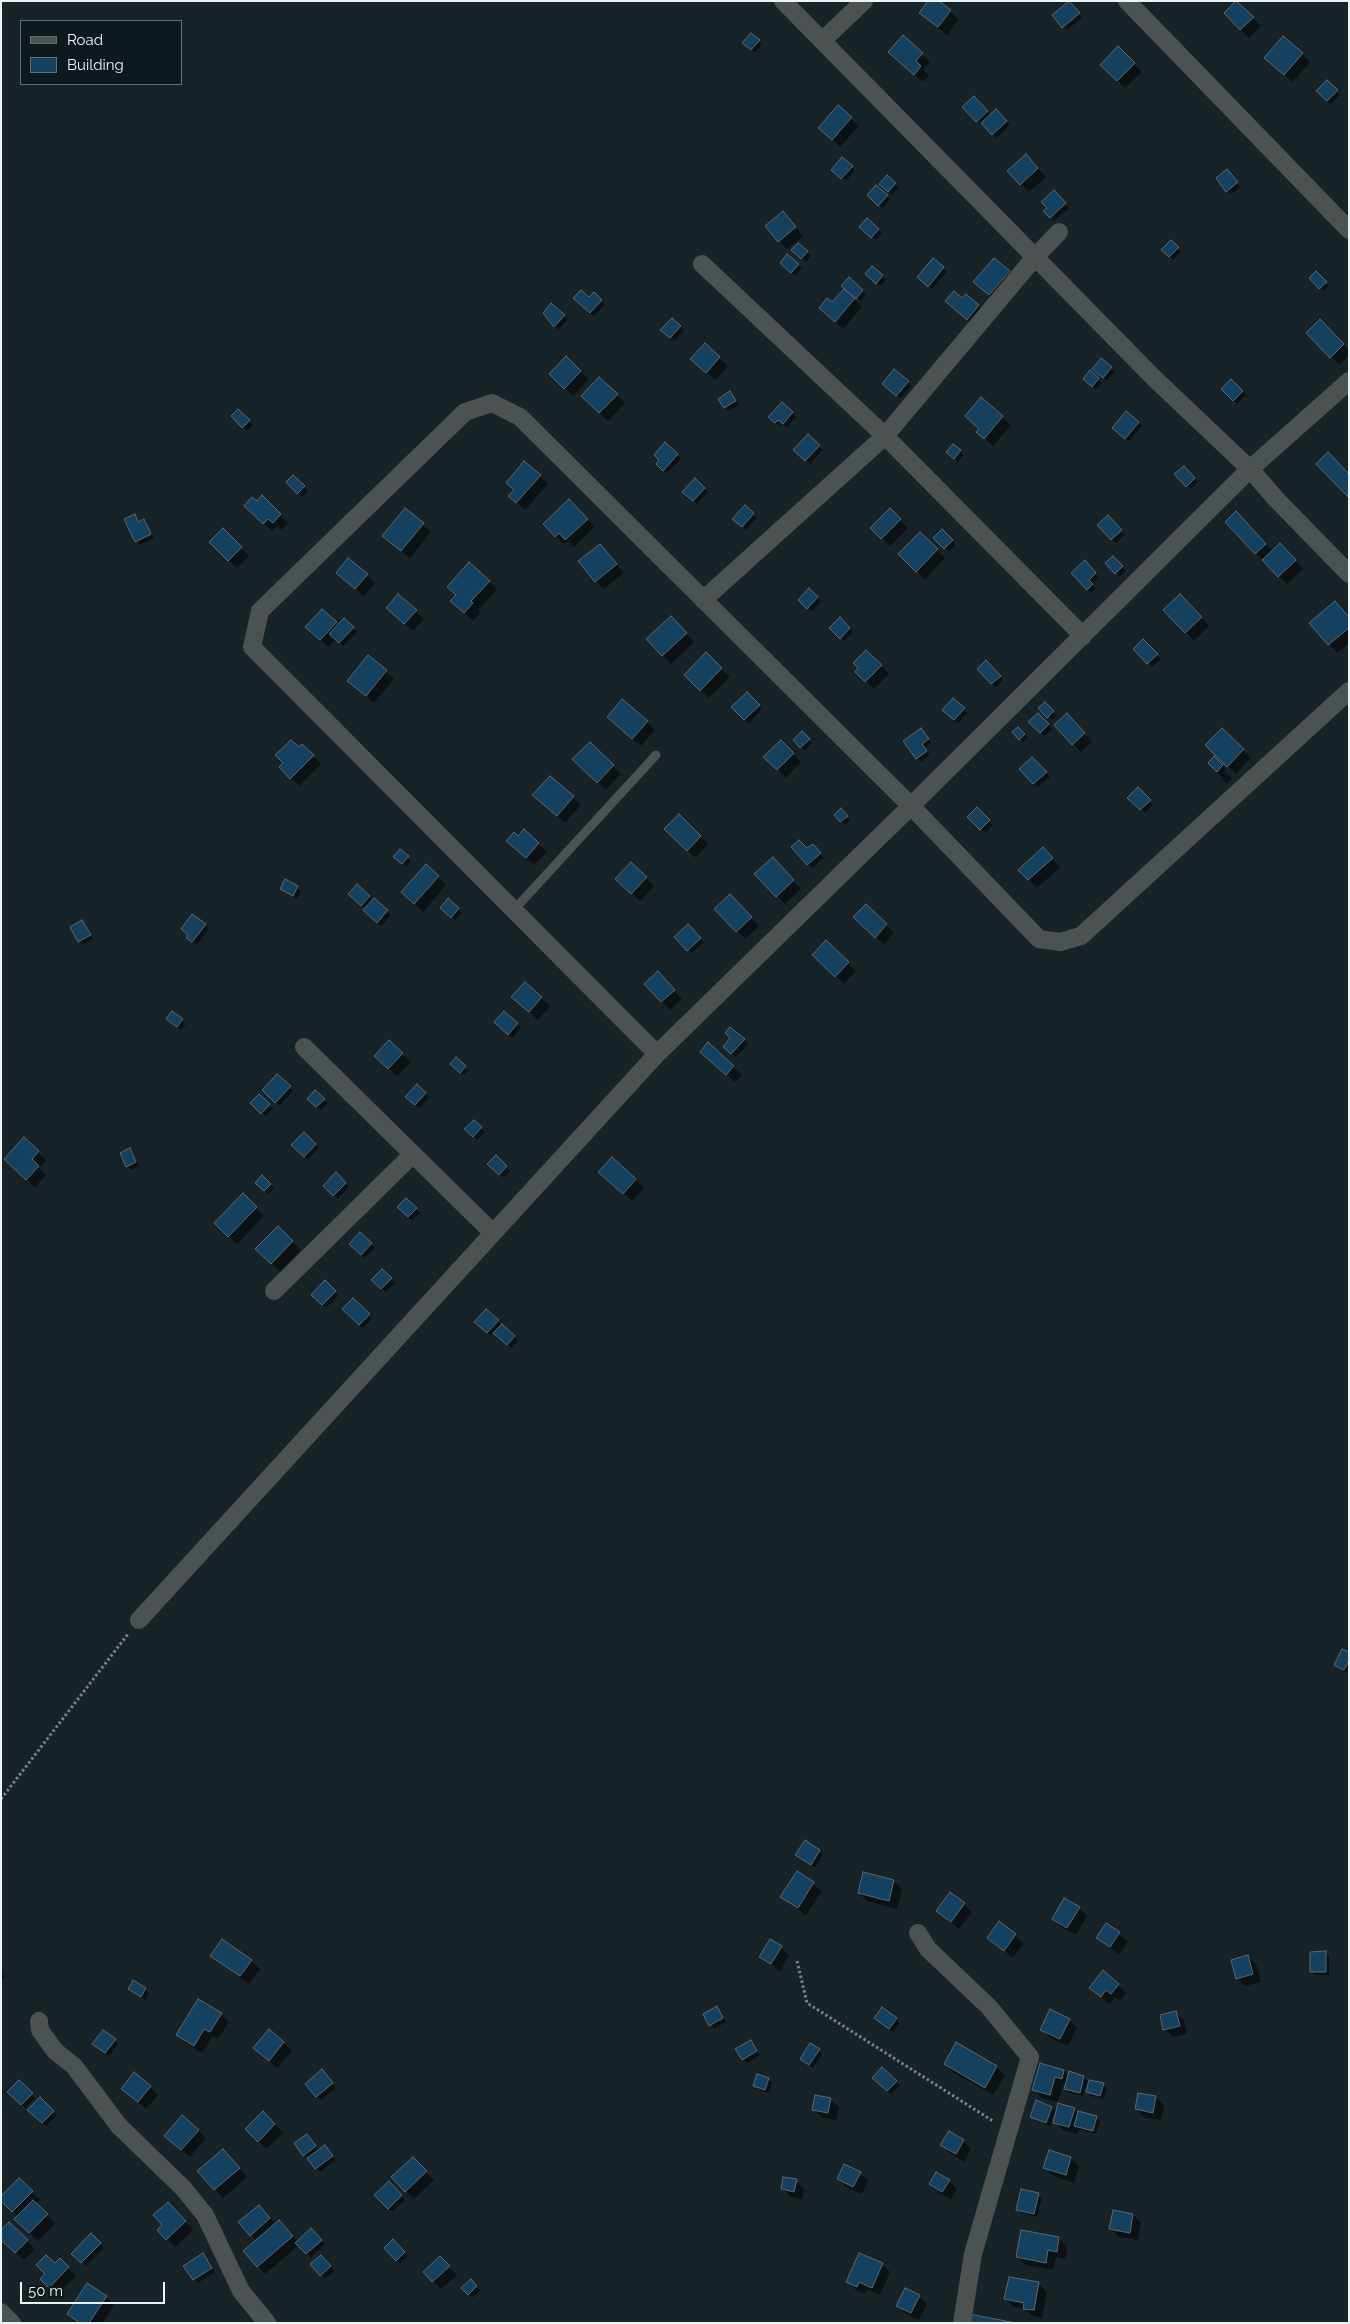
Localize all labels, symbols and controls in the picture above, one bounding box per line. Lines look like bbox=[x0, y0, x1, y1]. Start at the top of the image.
legend bbox=[20, 20, 182, 85]
text: Road bbox=[67, 31, 103, 49]
text: Building bbox=[67, 56, 124, 74]
scale bar bbox=[22, 2272, 168, 2304]
text: 50 m bbox=[28, 2282, 63, 2300]

